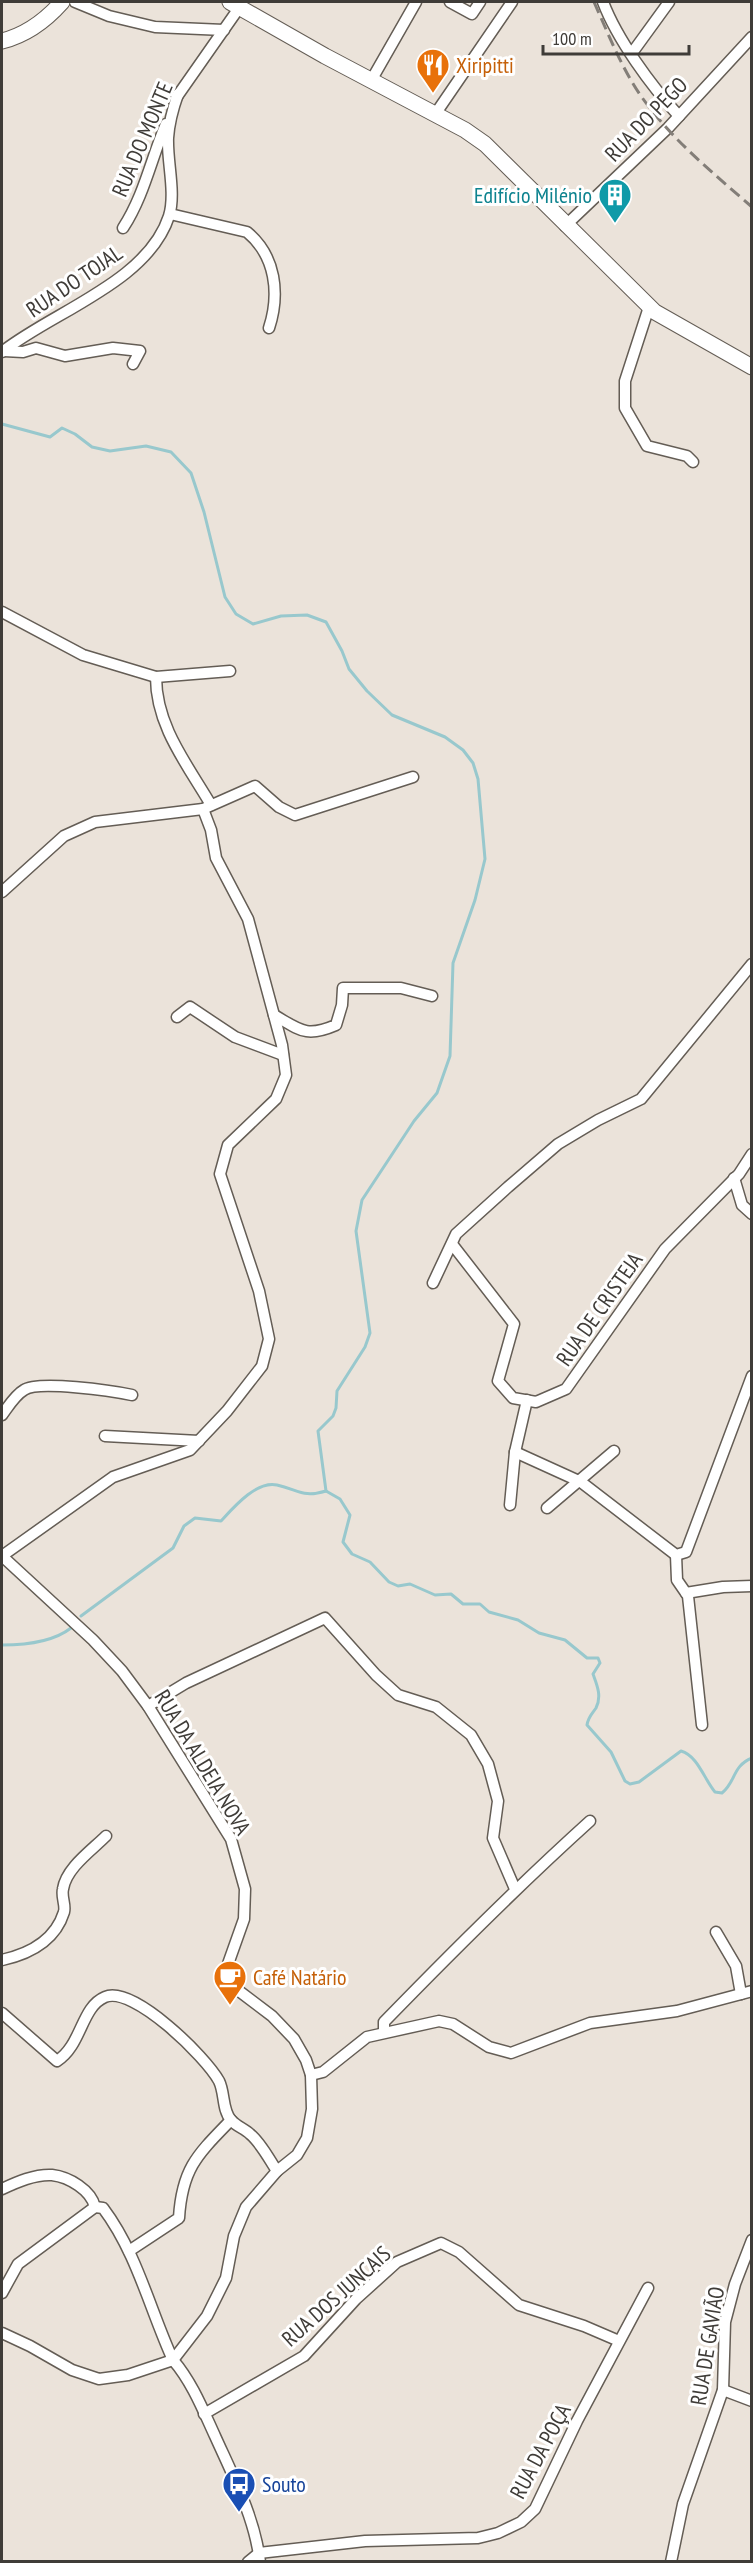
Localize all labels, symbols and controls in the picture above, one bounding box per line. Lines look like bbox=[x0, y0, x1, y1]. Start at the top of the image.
scale bar bbox=[543, 18, 688, 56]
text: 100 m bbox=[552, 27, 592, 50]
restaurant icon: Xiripitti bbox=[415, 47, 451, 94]
place label: Xiripitti bbox=[456, 51, 514, 79]
street label: RUA DO PEGO bbox=[599, 71, 693, 167]
street label: RUA DO MONTE bbox=[105, 77, 179, 201]
building icon: Edifício Milénio bbox=[597, 177, 633, 224]
place label: Edifício Milénio bbox=[474, 181, 592, 209]
street label: RUA DO TOJAL bbox=[21, 239, 127, 323]
street label: RUA DE CRISTEJA bbox=[550, 1246, 649, 1371]
street label: RUA DA ALDEIA NOVA bbox=[149, 1684, 258, 1840]
cafe icon: Café Natário bbox=[212, 1959, 248, 2006]
place label: Café Natário bbox=[253, 1963, 347, 1991]
street label: RUA DOS JUNCAIS bbox=[276, 2240, 396, 2352]
street label: RUA DE GAVIÃO bbox=[684, 2285, 730, 2407]
street label: RUA DA POÇA bbox=[503, 2398, 577, 2503]
bus stop icon: Souto bbox=[221, 2466, 257, 2513]
place label: Souto bbox=[262, 2470, 306, 2498]

